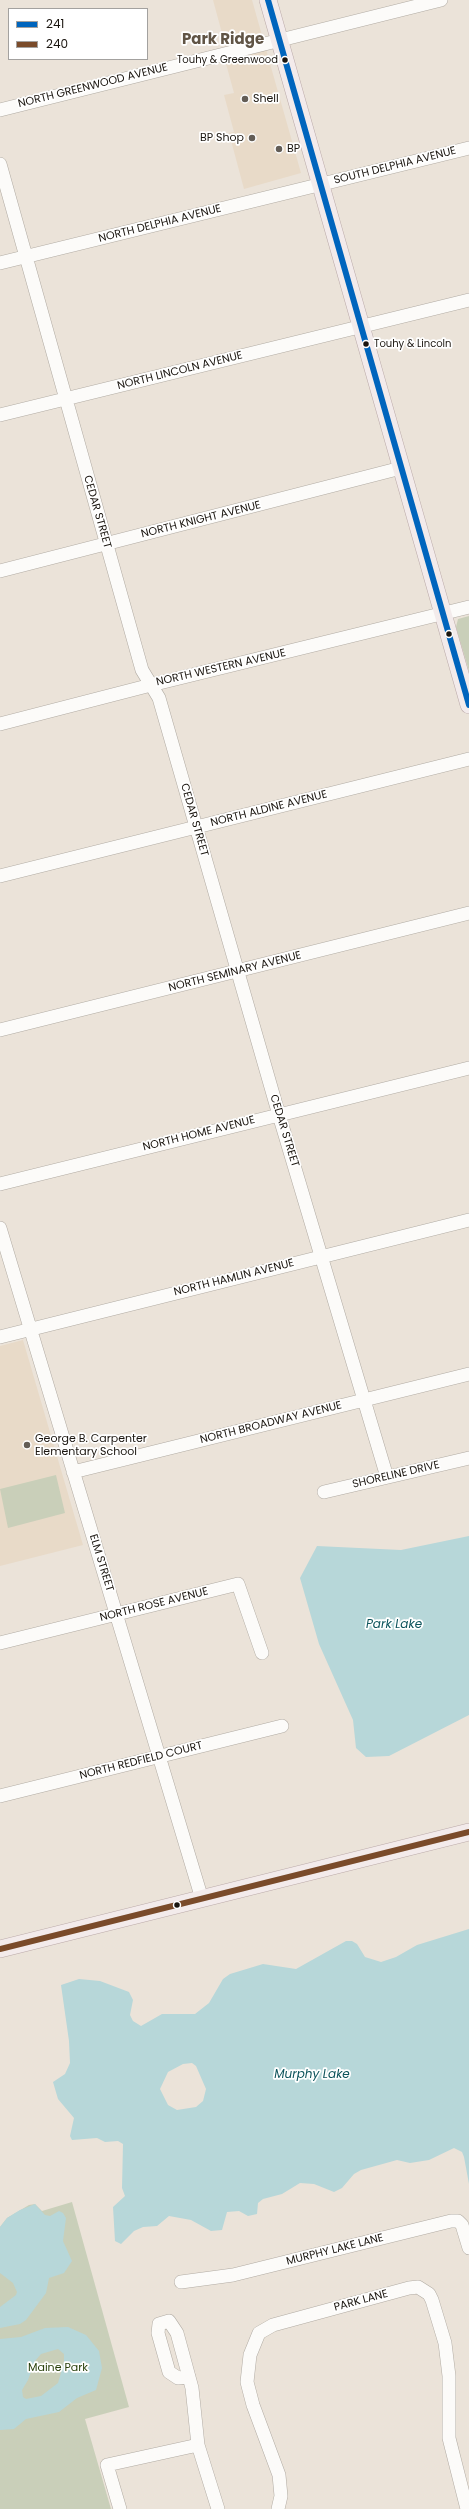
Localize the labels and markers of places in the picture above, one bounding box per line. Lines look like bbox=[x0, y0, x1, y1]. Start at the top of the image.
place label: Touhy & Greenwood bbox=[177, 54, 278, 66]
marker: Touhy & Greenwood bbox=[280, 55, 290, 65]
place label: Shell bbox=[253, 92, 279, 106]
marker: Shell bbox=[240, 94, 250, 104]
place label: BP Shop bbox=[200, 131, 244, 145]
marker: BP Shop bbox=[247, 133, 257, 143]
place label: BP bbox=[287, 142, 300, 156]
marker: BP bbox=[274, 144, 284, 154]
place label: Touhy & Lincoln bbox=[374, 338, 451, 350]
marker: Touhy & Lincoln bbox=[361, 339, 371, 349]
unlabelled marker bbox=[444, 629, 454, 639]
place label: George B. Carpenter Elementary School bbox=[35, 1432, 147, 1458]
marker: George B. Carpenter Elementary School bbox=[22, 1440, 32, 1450]
unlabelled marker bbox=[172, 1900, 182, 1910]

